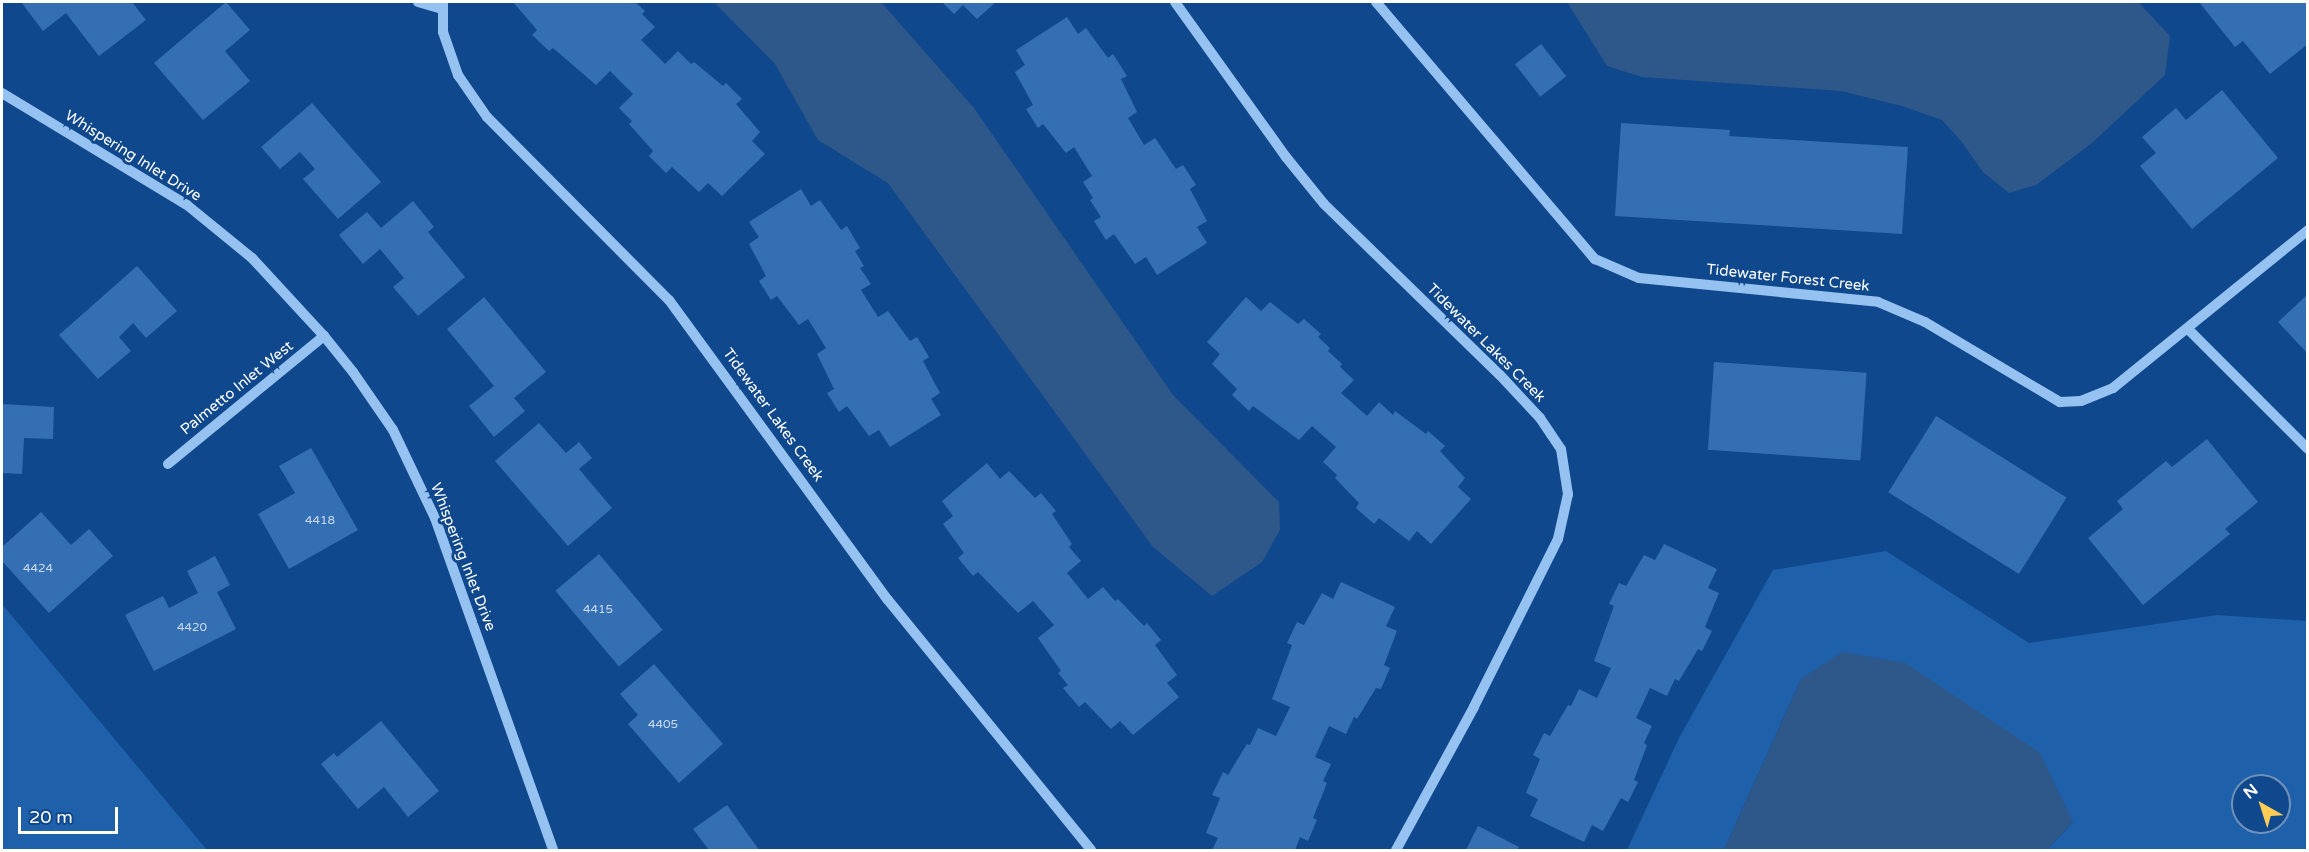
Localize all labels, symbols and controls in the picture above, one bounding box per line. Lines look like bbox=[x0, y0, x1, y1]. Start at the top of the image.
street label: Whispering Inlet Drive bbox=[62, 107, 204, 205]
street label: Tidewater Forest Creek bbox=[1706, 260, 1870, 296]
street label: Tidewater Lakes Creek bbox=[1423, 280, 1549, 406]
street label: Palmetto Inlet West bbox=[177, 337, 297, 439]
street label: Tidewater Lakes Creek bbox=[719, 345, 827, 485]
street label: Whispering Inlet Drive bbox=[426, 480, 500, 634]
house number: 4418 bbox=[305, 514, 335, 528]
house number: 4424 bbox=[23, 562, 53, 576]
house number: 4415 bbox=[583, 603, 613, 617]
house number: 4420 bbox=[177, 621, 207, 635]
house number: 4405 bbox=[648, 718, 678, 732]
north arrow bbox=[2231, 774, 2291, 834]
text: N bbox=[2240, 780, 2262, 803]
scale bar bbox=[21, 795, 122, 833]
text: 20 m bbox=[29, 806, 73, 828]

